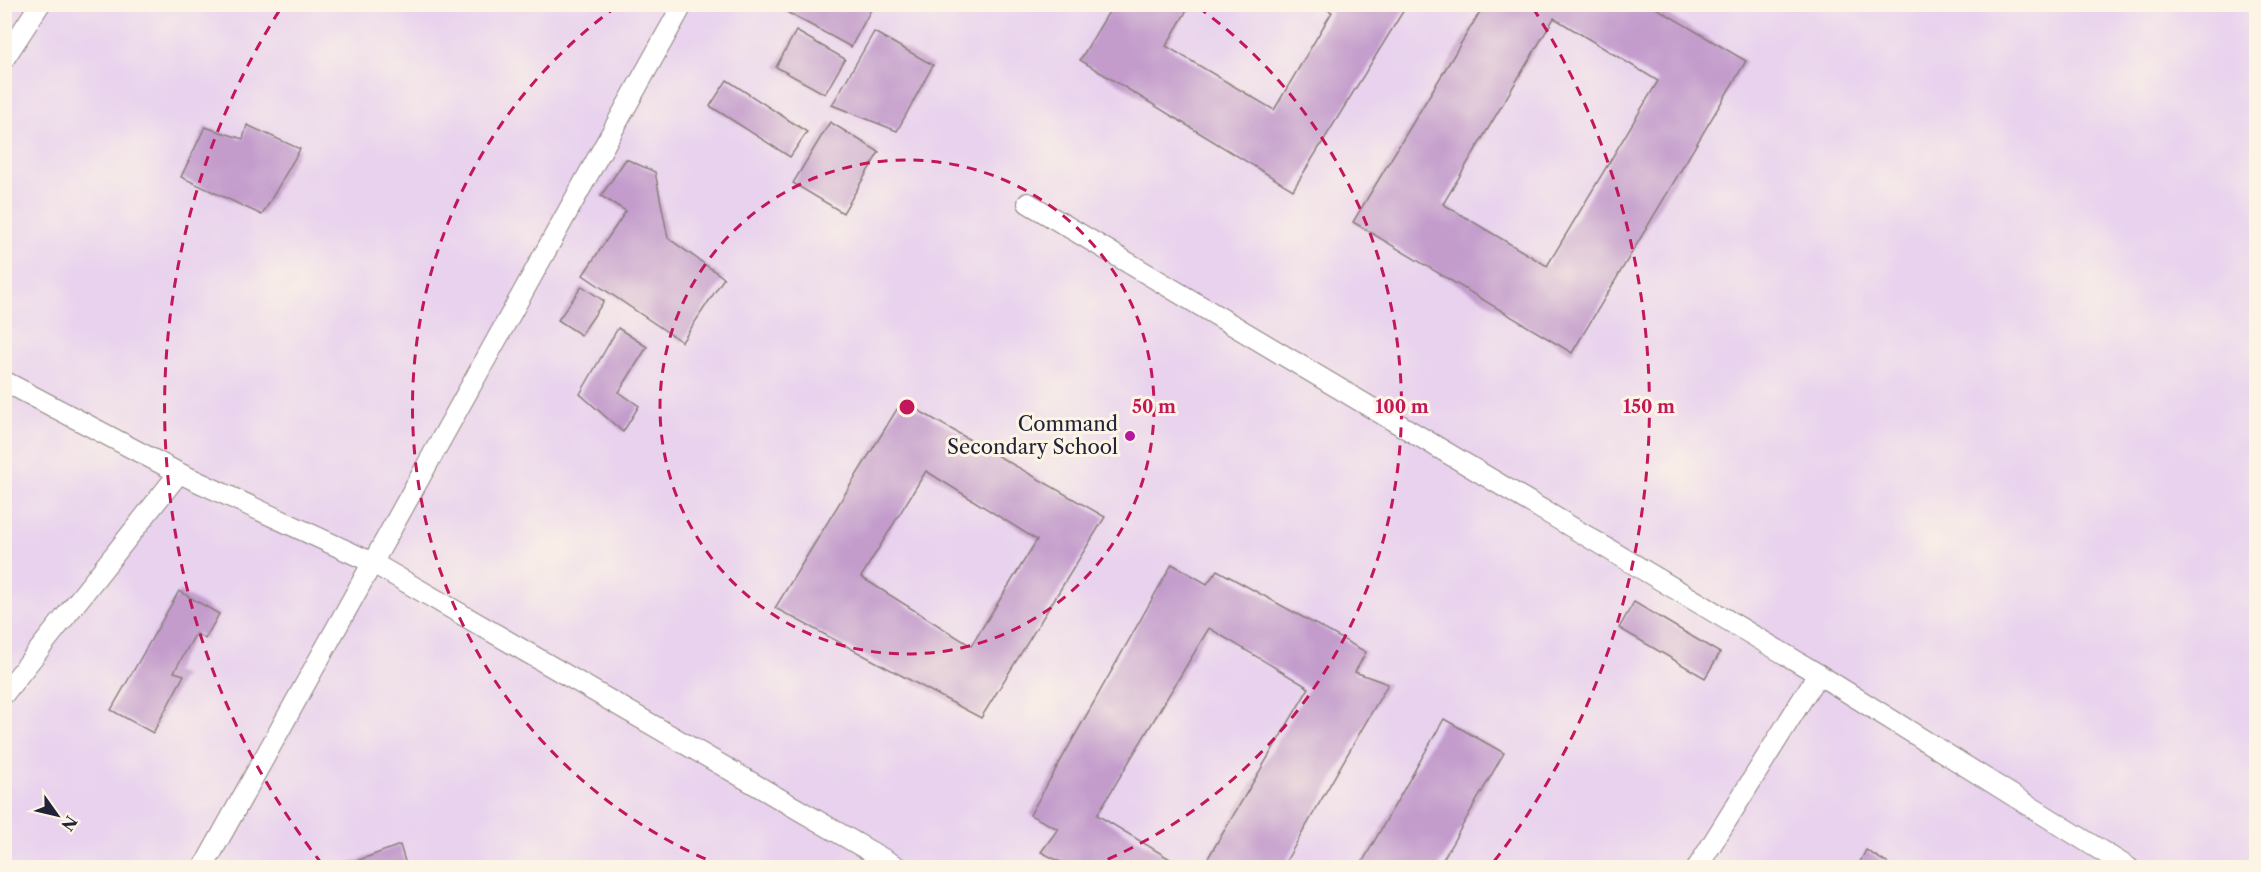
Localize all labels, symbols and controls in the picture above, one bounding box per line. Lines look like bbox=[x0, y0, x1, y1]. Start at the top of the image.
text: 50 m bbox=[1132, 396, 1176, 418]
text: 100 m bbox=[1375, 396, 1429, 418]
text: 150 m bbox=[1623, 396, 1675, 418]
centre of rings bbox=[897, 397, 917, 417]
place label: Command Secondary School bbox=[947, 412, 1118, 459]
marker: Command Secondary School bbox=[1123, 429, 1137, 443]
north arrow bbox=[27, 785, 87, 845]
text: N bbox=[57, 812, 82, 835]

